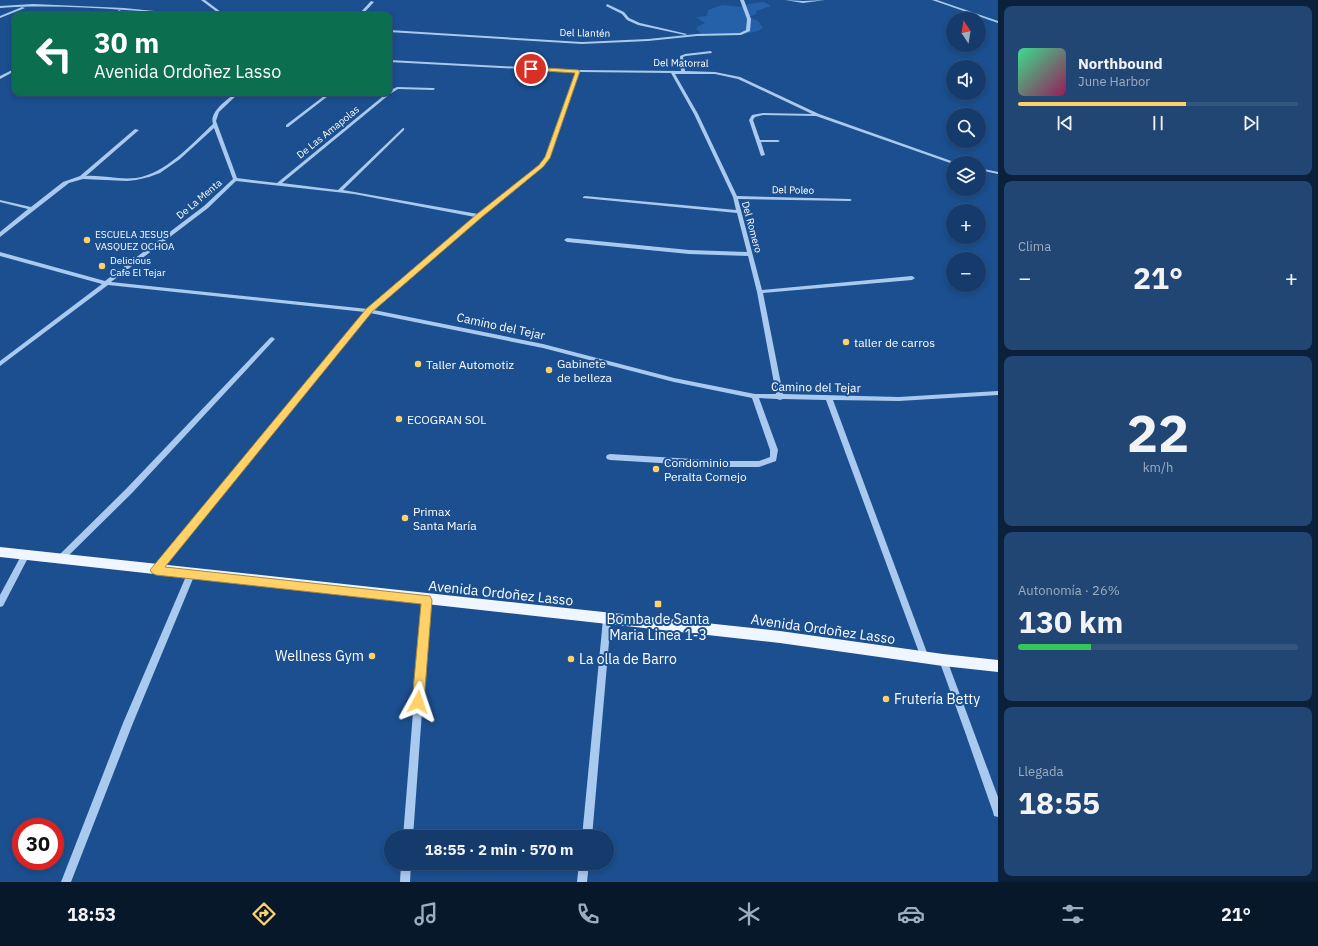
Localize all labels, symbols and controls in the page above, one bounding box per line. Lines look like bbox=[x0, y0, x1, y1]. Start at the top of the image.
north arrow bbox=[946, 12, 986, 52]
map controls bbox=[946, 12, 986, 292]
text: 30 m bbox=[94, 24, 159, 61]
street label: Del Llantén bbox=[560, 26, 610, 40]
icon: left bbox=[28, 28, 80, 80]
pin bbox=[514, 52, 548, 86]
text: Northbound bbox=[1078, 54, 1163, 73]
street label: Del Matorral bbox=[653, 56, 709, 70]
icon: arrive bbox=[520, 58, 542, 80]
text: Avenida Ordoñez Lasso bbox=[94, 60, 281, 83]
button: sound bbox=[946, 60, 986, 100]
text: June Harbor bbox=[1078, 73, 1150, 90]
street label: De Las Amapolas bbox=[294, 103, 362, 161]
button: search bbox=[946, 108, 986, 148]
icon: previous bbox=[1054, 112, 1076, 134]
icon: pause bbox=[1147, 112, 1169, 134]
icon: next bbox=[1240, 112, 1262, 134]
button: layers bbox=[946, 156, 986, 196]
street label: De La Menta bbox=[174, 176, 225, 222]
street label: Del Poleo bbox=[772, 183, 815, 197]
street label: Del Romero bbox=[739, 200, 765, 254]
button: + bbox=[946, 204, 986, 244]
place label: ESCUELA JESUS VASQUEZ OCHOA bbox=[95, 228, 175, 253]
marker: ESCUELA JESUS VASQUEZ OCHOA bbox=[82, 235, 92, 245]
text: Clima bbox=[1018, 238, 1051, 255]
button: − bbox=[946, 252, 986, 292]
place label: Delicious Cafe El Tejar bbox=[110, 254, 166, 279]
text: 21° bbox=[1133, 258, 1183, 297]
marker: Delicious Cafe El Tejar bbox=[97, 261, 107, 271]
text: − bbox=[1018, 263, 1031, 292]
text: + bbox=[1285, 263, 1298, 292]
street label: Camino del Tejar bbox=[456, 309, 547, 343]
place label: taller de carros bbox=[854, 335, 935, 350]
marker: taller de carros bbox=[841, 337, 851, 347]
place label: Gabinete de belleza bbox=[557, 356, 612, 385]
place label: Taller Automotiz bbox=[426, 357, 515, 372]
marker: Taller Automotiz bbox=[413, 359, 423, 369]
marker: Gabinete de belleza bbox=[544, 365, 554, 375]
street label: Camino del Tejar bbox=[771, 379, 862, 395]
text: 22 bbox=[1127, 399, 1189, 466]
place label: ECOGRAN SOL bbox=[407, 412, 486, 427]
marker: ECOGRAN SOL bbox=[394, 414, 404, 424]
place label: Condominio Peralta Cornejo bbox=[664, 455, 747, 484]
text: km/h bbox=[1143, 459, 1173, 476]
marker: Condominio Peralta Cornejo bbox=[651, 464, 661, 474]
place label: Primax Santa María bbox=[413, 504, 477, 533]
marker: Primax Santa María bbox=[400, 513, 410, 523]
street label: Avenida Ordoñez Lasso bbox=[428, 576, 575, 610]
text: Autonomía · 26% bbox=[1018, 582, 1120, 599]
marker: Bomba de Santa Maria Linea 1-3 bbox=[653, 599, 663, 609]
text: 130 km bbox=[1018, 602, 1123, 641]
place label: Bomba de Santa Maria Linea 1-3 bbox=[606, 610, 710, 644]
street label: Avenida Ordoñez Lasso bbox=[750, 610, 897, 648]
place label: Wellness Gym bbox=[275, 647, 364, 665]
place label: La olla de Barro bbox=[579, 650, 677, 668]
marker: Wellness Gym bbox=[367, 651, 377, 661]
marker: La olla de Barro bbox=[566, 654, 576, 664]
position arrow bbox=[397, 681, 439, 723]
place label: Frutería Betty bbox=[894, 690, 980, 708]
marker: Frutería Betty bbox=[881, 694, 891, 704]
text: Llegada bbox=[1018, 763, 1063, 780]
text: 18:55 bbox=[1018, 783, 1100, 822]
speed limit sign: 30 bbox=[12, 818, 64, 870]
text: 18:55 · 2 min · 570 m bbox=[425, 840, 573, 859]
icon: directions bbox=[250, 900, 278, 928]
icon: music bbox=[412, 900, 440, 928]
icon: phone bbox=[574, 900, 602, 928]
icon: climate bbox=[735, 900, 763, 928]
icon: car bbox=[897, 900, 925, 928]
icon: filters bbox=[1059, 900, 1087, 928]
text: 18:53 bbox=[67, 903, 116, 926]
text: 21° bbox=[1221, 903, 1251, 926]

